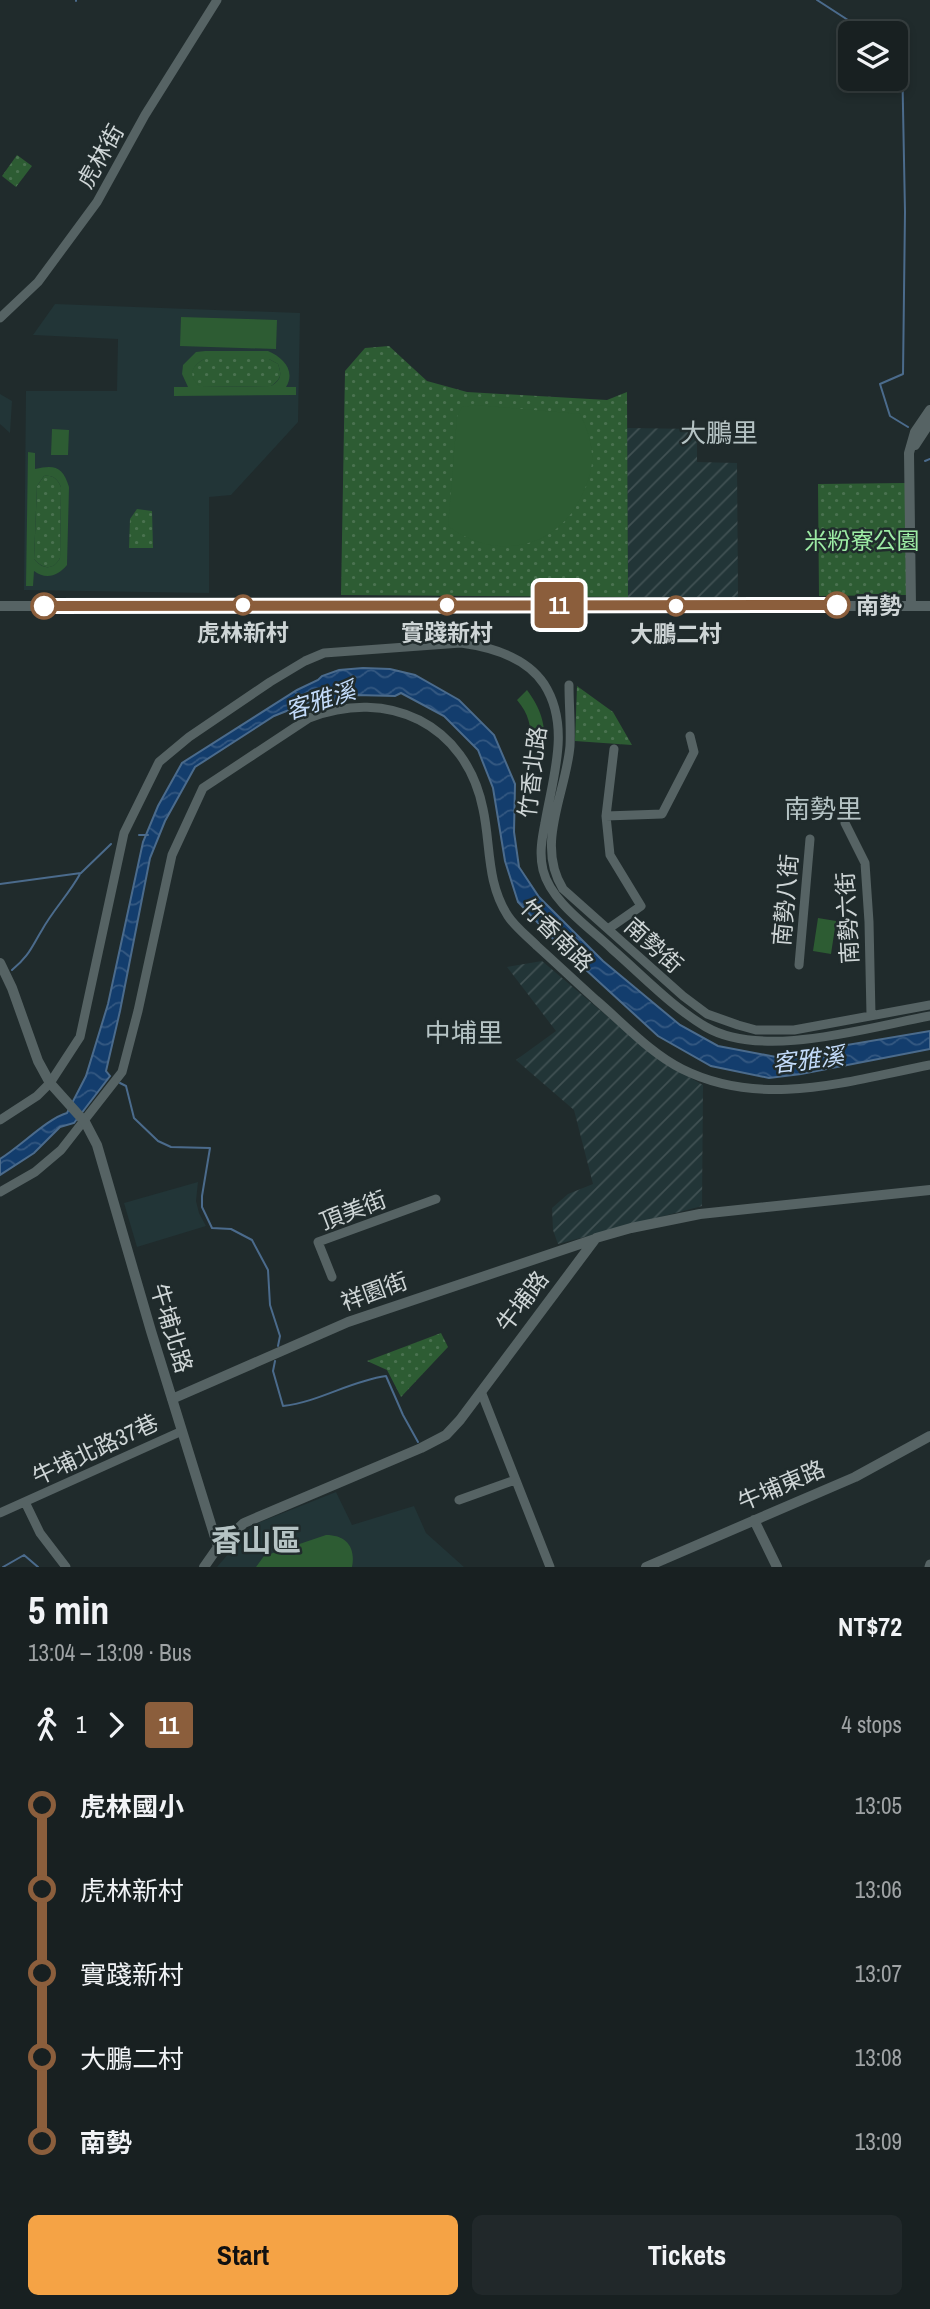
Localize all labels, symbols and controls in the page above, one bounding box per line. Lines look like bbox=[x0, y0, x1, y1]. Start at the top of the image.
map controls bbox=[838, 21, 908, 91]
button: layers bbox=[838, 21, 908, 91]
street label: 虎林街 bbox=[69, 118, 131, 194]
district label: 大鵬里 bbox=[680, 415, 758, 450]
park label: 米粉寮公園 bbox=[805, 525, 920, 556]
line badge: 11 bbox=[528, 582, 590, 628]
text: 11 bbox=[549, 589, 569, 621]
place label: 南勢 bbox=[856, 590, 902, 621]
marker: 南勢 bbox=[824, 592, 850, 618]
unlabelled marker bbox=[31, 593, 57, 619]
marker: 虎林新村 bbox=[233, 595, 253, 615]
marker: 實踐新村 bbox=[437, 595, 457, 615]
marker: 大鵬二村 bbox=[666, 596, 686, 616]
place label: 虎林新村 bbox=[197, 617, 289, 648]
place label: 實踐新村 bbox=[401, 617, 493, 648]
place label: 大鵬二村 bbox=[630, 618, 722, 649]
water label: 客雅溪 bbox=[281, 673, 362, 726]
street label: 竹香北路 bbox=[511, 724, 553, 820]
district label: 南勢里 bbox=[784, 791, 862, 826]
street label: 南勢八街 bbox=[766, 853, 804, 947]
street label: 南勢六街 bbox=[829, 871, 865, 965]
street label: 竹香南路 bbox=[514, 892, 600, 978]
street label: 南勢街 bbox=[618, 910, 690, 980]
district label: 中埔里 bbox=[425, 1015, 503, 1050]
water label: 客雅溪 bbox=[770, 1038, 849, 1079]
street label: 頂美街 bbox=[315, 1183, 391, 1237]
street label: 牛埔路 bbox=[489, 1264, 555, 1338]
street label: 祥園街 bbox=[336, 1265, 412, 1317]
street label: 牛埔北路 bbox=[144, 1279, 200, 1377]
street label: 牛埔北路37巷 bbox=[27, 1406, 163, 1492]
street label: 牛埔東路 bbox=[733, 1453, 829, 1517]
district label: 香山區 bbox=[211, 1520, 301, 1560]
text: 5 min bbox=[28, 1585, 109, 1636]
text: NT$72 bbox=[838, 1609, 902, 1644]
text: 13:04 – 13:09 · Bus bbox=[28, 1637, 192, 1668]
icon: walk bbox=[28, 1706, 66, 1744]
icon: forward bbox=[97, 1706, 135, 1744]
text: 1 bbox=[76, 1709, 87, 1740]
text: 11 bbox=[159, 1709, 179, 1741]
text: 4 stops bbox=[841, 1709, 902, 1740]
text: 虎林國小 bbox=[80, 1789, 184, 1824]
text: 13:05 bbox=[855, 1790, 902, 1821]
text: 虎林新村 bbox=[80, 1873, 184, 1908]
text: 13:06 bbox=[855, 1874, 902, 1905]
text: 實踐新村 bbox=[80, 1957, 184, 1992]
text: 13:07 bbox=[855, 1958, 902, 1989]
text: 大鵬二村 bbox=[80, 2041, 184, 2076]
text: 13:08 bbox=[855, 2042, 902, 2073]
text: 南勢 bbox=[80, 2125, 132, 2160]
text: 13:09 bbox=[855, 2126, 902, 2157]
button: Start bbox=[28, 2215, 458, 2295]
button: Tickets bbox=[472, 2215, 902, 2295]

